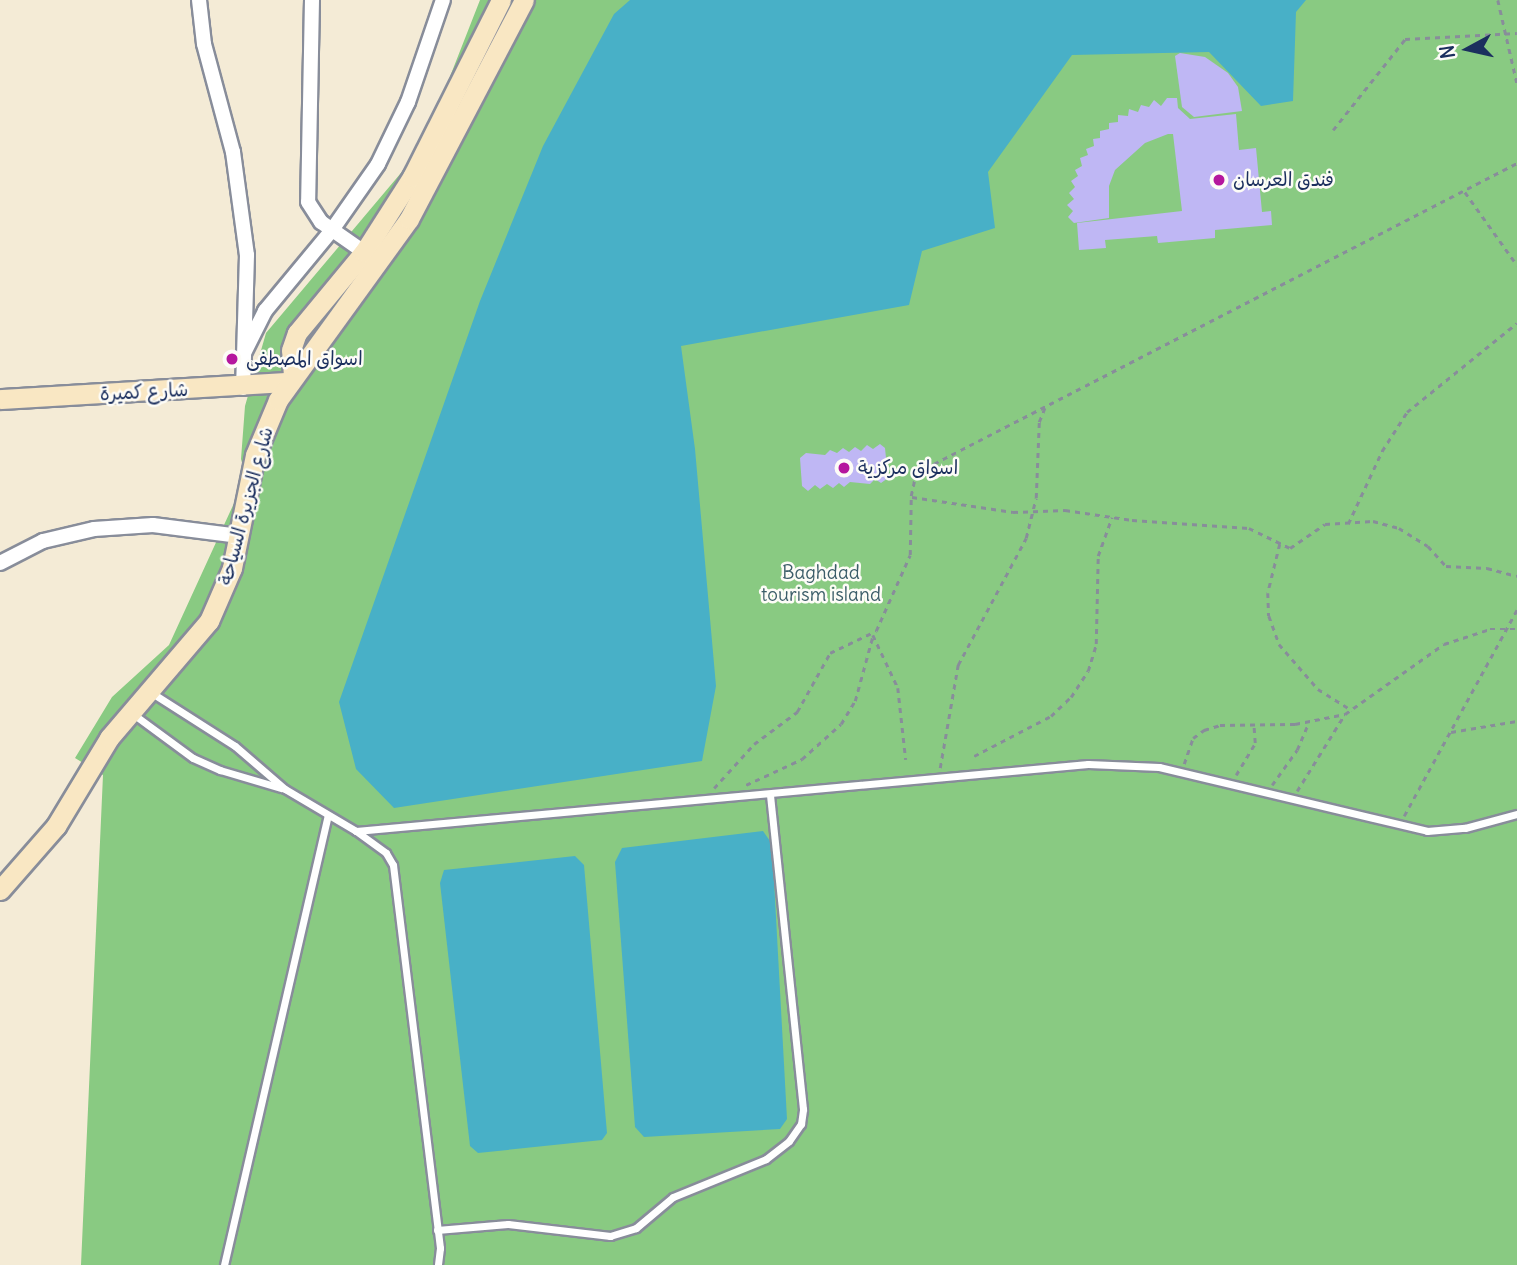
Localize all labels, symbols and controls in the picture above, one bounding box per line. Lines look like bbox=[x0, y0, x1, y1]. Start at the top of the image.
north arrow bbox=[1433, 14, 1503, 84]
text: N bbox=[1434, 44, 1460, 60]
place label: فندق العرسان bbox=[1233, 169, 1334, 191]
marker: فندق العرسان bbox=[1211, 172, 1227, 188]
place label: اسواق المصطفى bbox=[246, 348, 363, 370]
marker: اسواق المصطفى bbox=[224, 351, 240, 367]
street label: شارع كميرة bbox=[99, 378, 189, 406]
street label: شارع الجزيرة السياحة bbox=[214, 424, 278, 588]
place label: اسواق مركزية bbox=[858, 457, 958, 479]
marker: اسواق مركزية bbox=[836, 460, 852, 476]
park label: Baghdad tourism island bbox=[761, 562, 881, 606]

